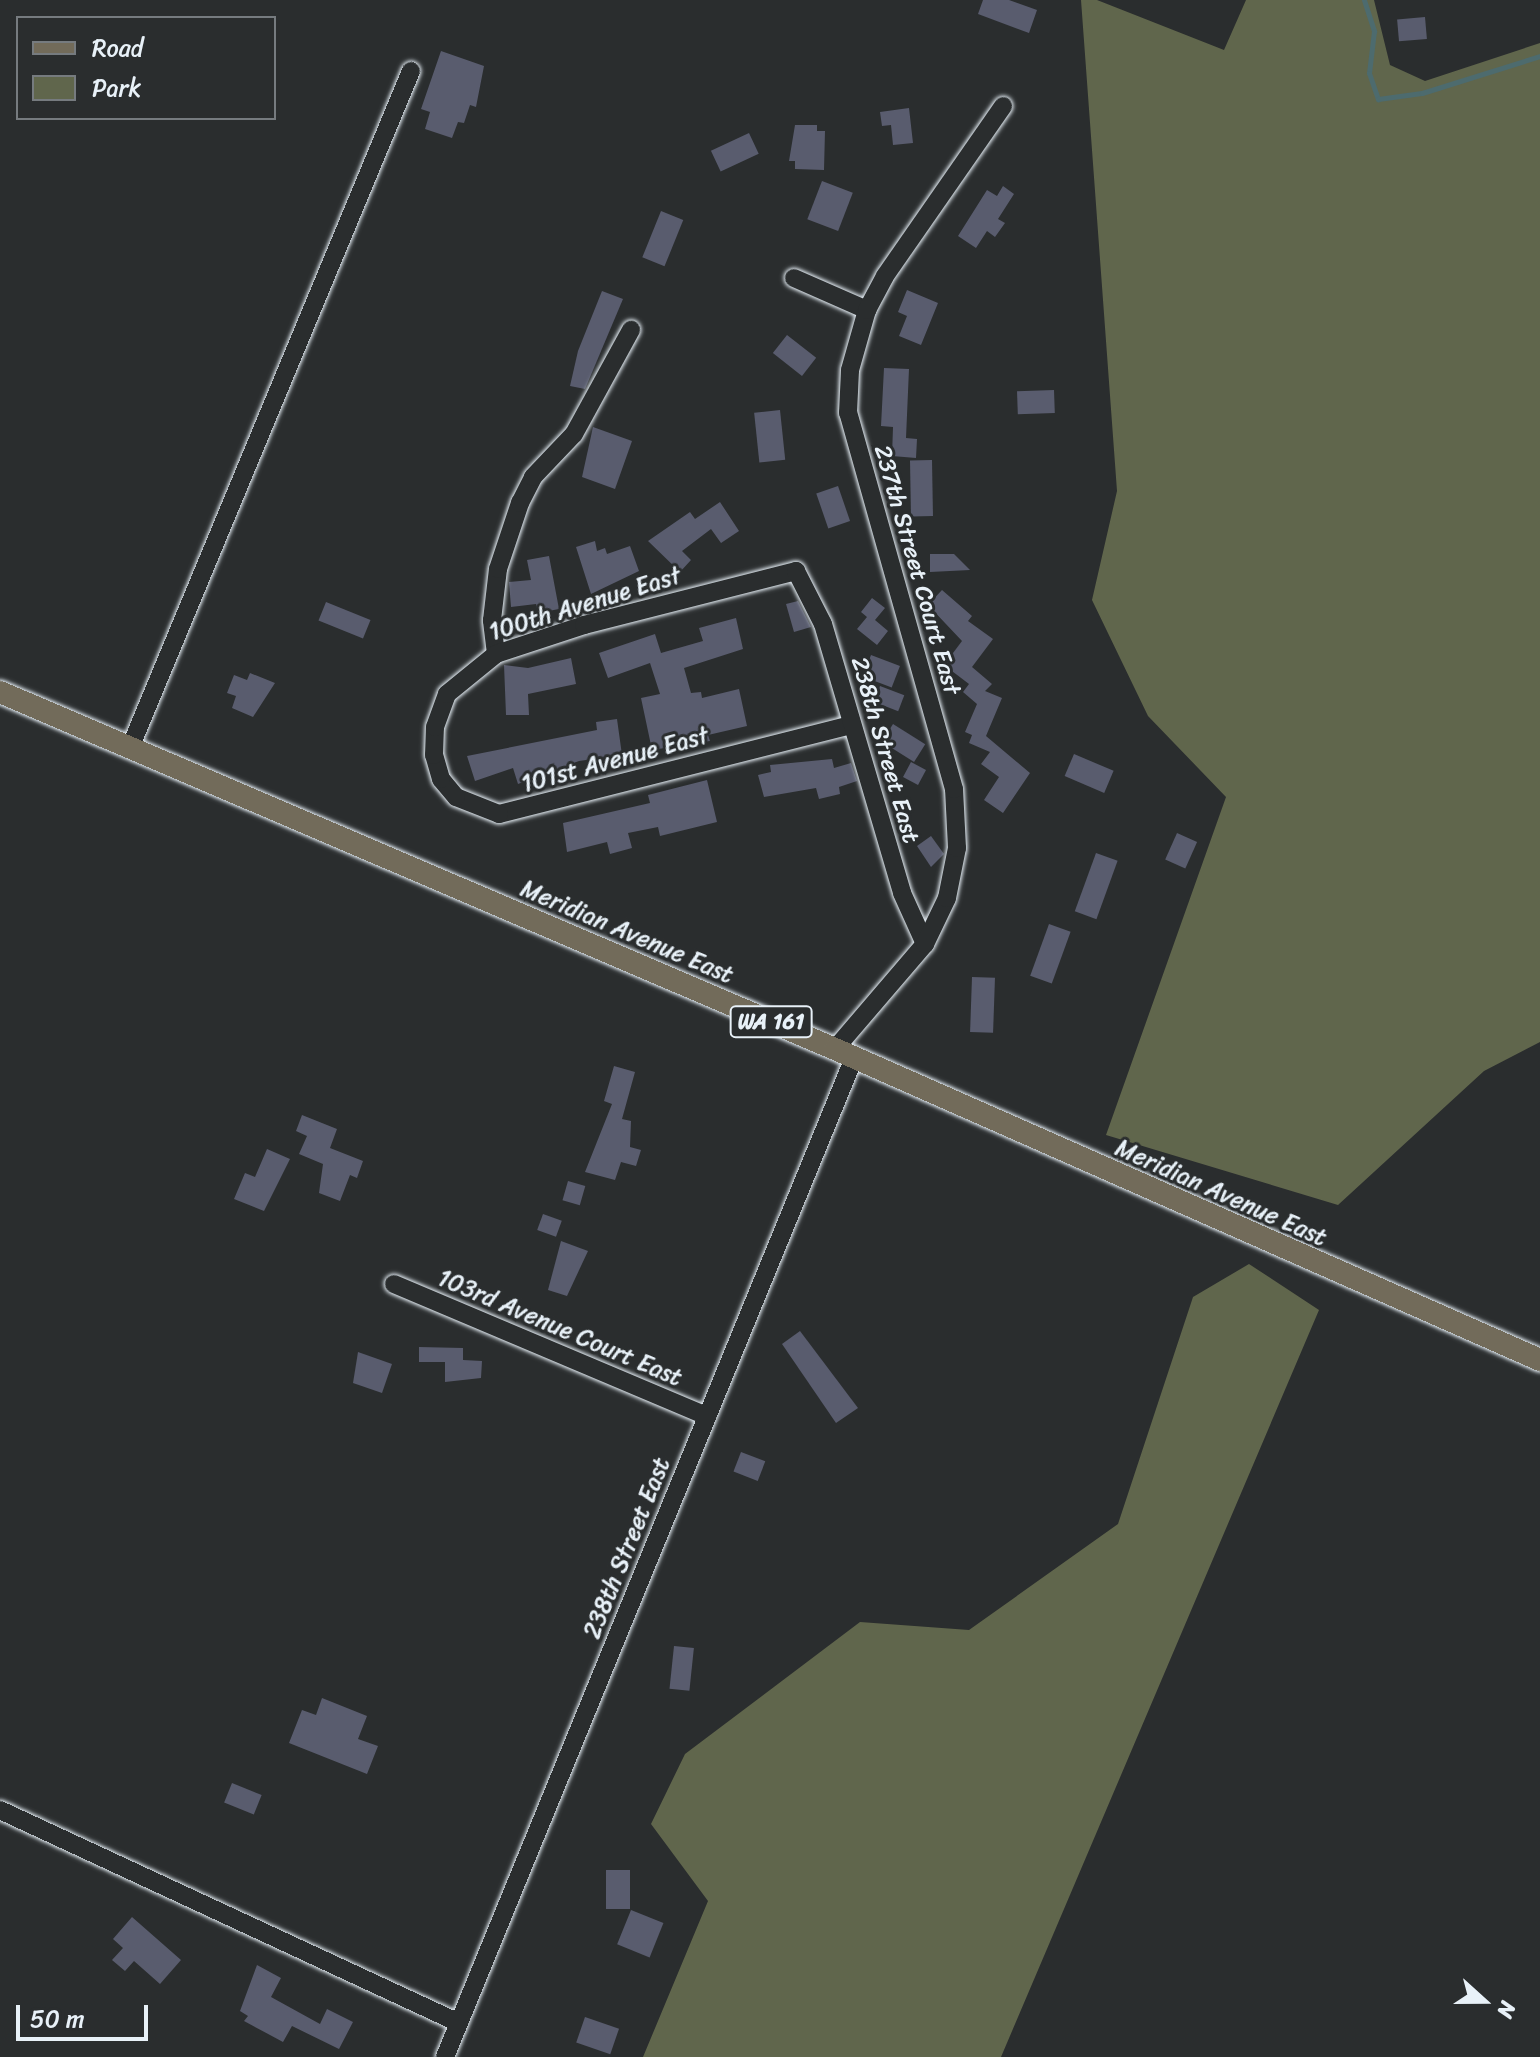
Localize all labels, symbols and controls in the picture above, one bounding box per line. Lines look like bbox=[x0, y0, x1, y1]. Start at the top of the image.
legend bbox=[16, 16, 276, 120]
text: Road bbox=[92, 27, 143, 69]
text: Park bbox=[92, 67, 141, 109]
street label: 237th Street Court East bbox=[867, 441, 967, 699]
street label: 100th Avenue East bbox=[485, 561, 685, 647]
street label: 238th Street East bbox=[844, 653, 926, 847]
street label: 101st Avenue East bbox=[518, 721, 712, 799]
street label: Meridian Avenue East bbox=[516, 874, 738, 990]
road number: WA 161 bbox=[729, 1004, 813, 1040]
street label: Meridian Avenue East bbox=[1111, 1133, 1331, 1253]
street label: 103rd Avenue Court East bbox=[433, 1263, 687, 1393]
street label: 238th Street East bbox=[577, 1453, 677, 1643]
north arrow bbox=[1444, 1961, 1524, 2041]
scale bar bbox=[20, 1989, 152, 2039]
text: N bbox=[1486, 1996, 1528, 2024]
text: 50 m bbox=[30, 1998, 85, 2040]

